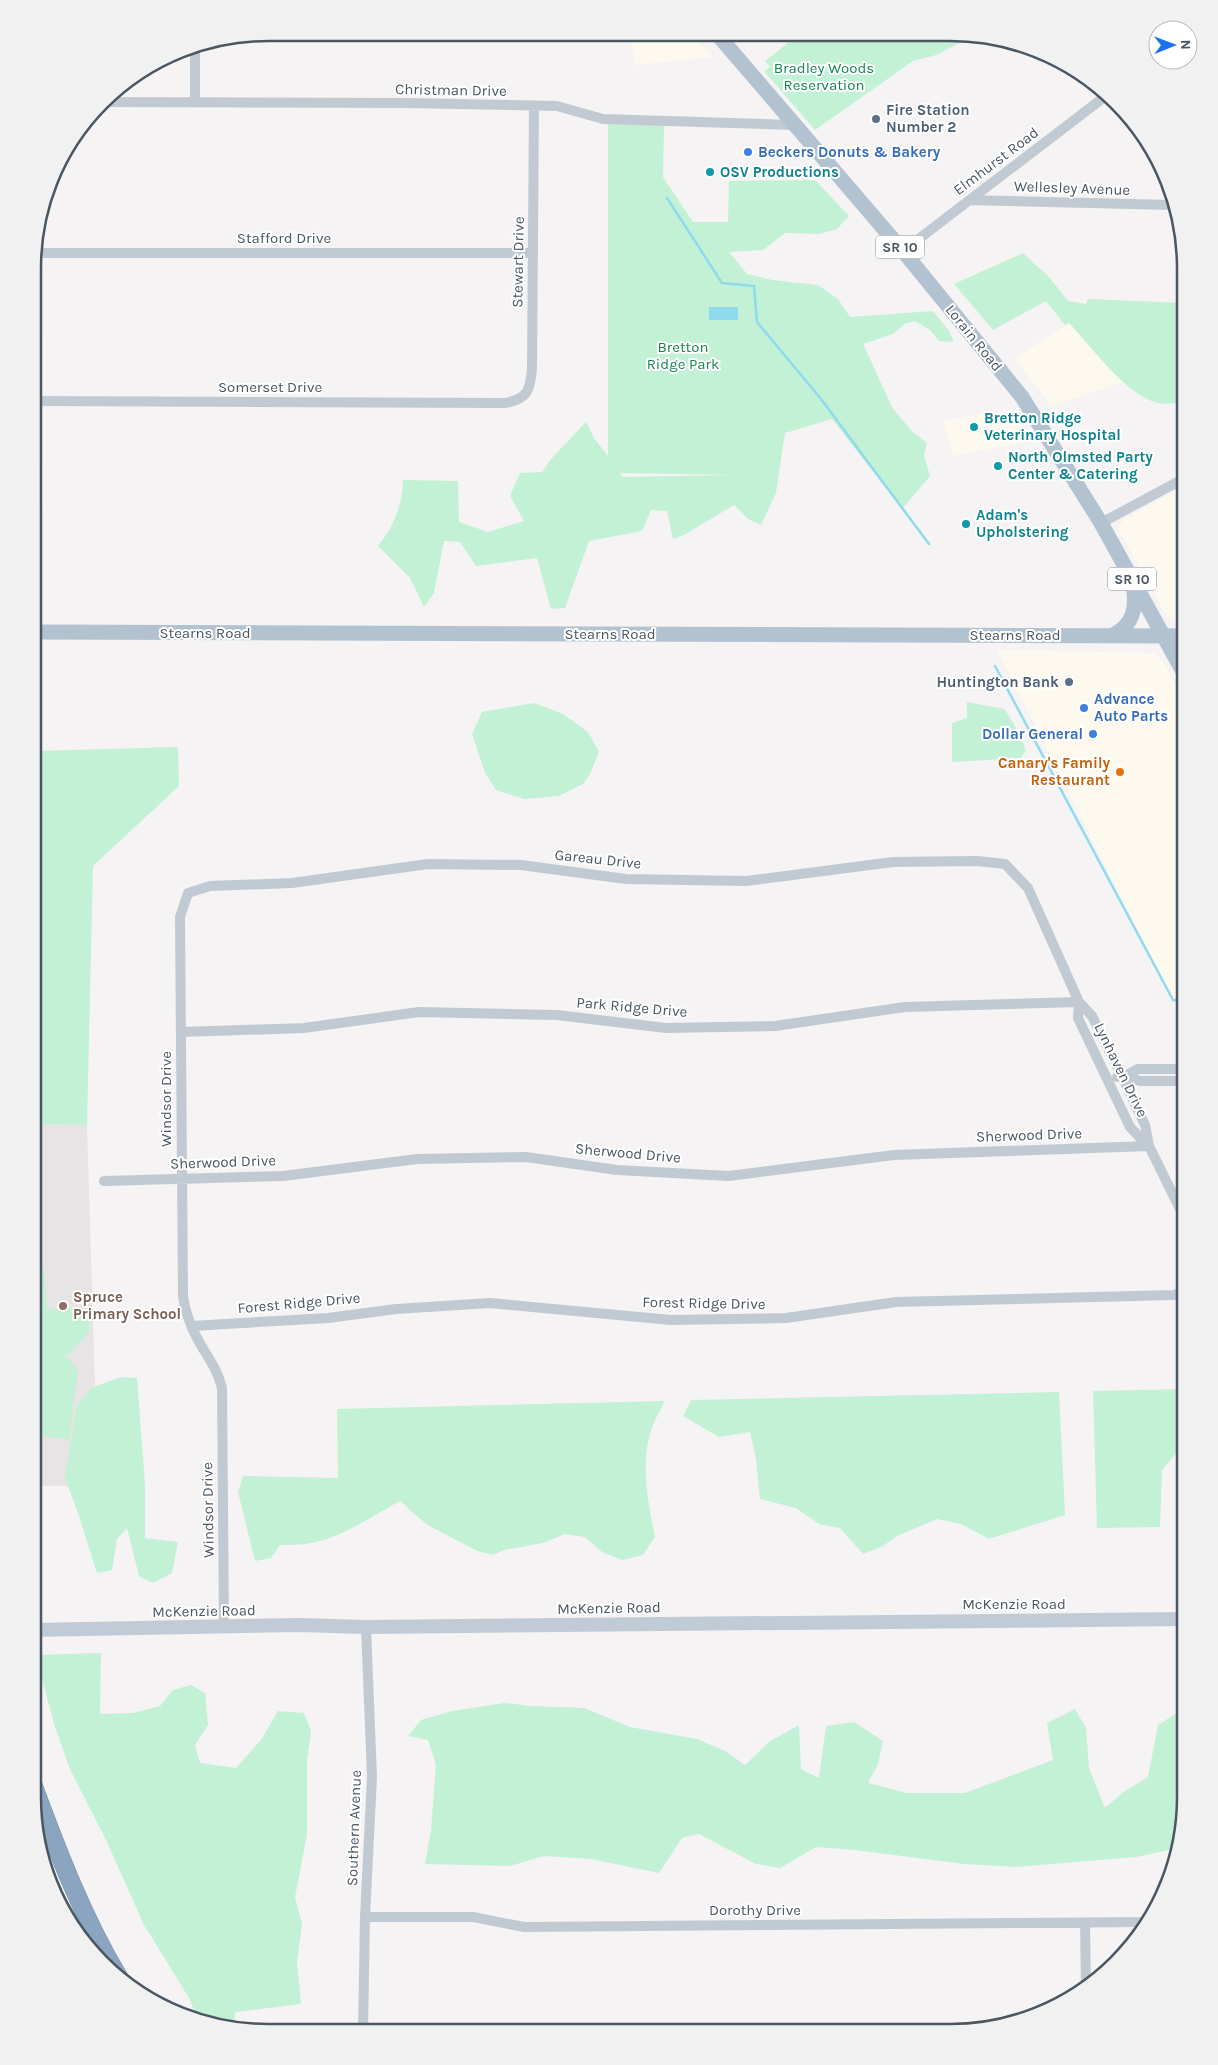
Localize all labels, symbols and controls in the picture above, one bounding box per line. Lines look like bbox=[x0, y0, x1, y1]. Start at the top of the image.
north arrow bbox=[1148, 20, 1198, 70]
text: N bbox=[1177, 40, 1194, 50]
park label: Bradley Woods Reservation bbox=[774, 59, 874, 94]
street label: Christman Drive bbox=[395, 80, 507, 100]
place label: Fire Station Number 2 bbox=[886, 101, 970, 136]
marker: Fire Station Number 2 bbox=[870, 113, 882, 125]
street label: Elmhurst Road bbox=[950, 123, 1042, 199]
place label: Beckers Donuts & Bakery bbox=[758, 143, 941, 161]
marker: Beckers Donuts & Bakery bbox=[742, 146, 754, 158]
place label: OSV Productions bbox=[720, 163, 839, 181]
marker: OSV Productions bbox=[704, 166, 716, 178]
street label: Wellesley Avenue bbox=[1014, 177, 1130, 199]
street label: Stewart Drive bbox=[508, 216, 528, 308]
street label: Stafford Drive bbox=[237, 229, 331, 247]
road number: SR 10 bbox=[876, 236, 924, 258]
street label: Lorain Road bbox=[942, 301, 1006, 375]
park label: Bretton Ridge Park bbox=[647, 338, 719, 373]
street label: Somerset Drive bbox=[218, 378, 322, 396]
place label: Bretton Ridge Veterinary Hospital bbox=[984, 409, 1121, 444]
marker: Bretton Ridge Veterinary Hospital bbox=[968, 421, 980, 433]
place label: North Olmsted Party Center & Catering bbox=[1008, 448, 1153, 483]
marker: North Olmsted Party Center & Catering bbox=[992, 460, 1004, 472]
place label: Adam's Upholstering bbox=[976, 506, 1069, 541]
marker: Adam's Upholstering bbox=[960, 518, 972, 530]
road number: SR 10 bbox=[1108, 568, 1156, 590]
street label: Stearns Road bbox=[159, 624, 251, 642]
street label: Stearns Road bbox=[564, 625, 656, 643]
street label: Stearns Road bbox=[969, 626, 1061, 644]
place label: Huntington Bank bbox=[936, 673, 1059, 691]
marker: Huntington Bank bbox=[1063, 676, 1075, 688]
place label: Advance Auto Parts bbox=[1094, 690, 1168, 725]
marker: Advance Auto Parts bbox=[1078, 702, 1090, 714]
place label: Dollar General bbox=[982, 725, 1083, 743]
marker: Dollar General bbox=[1087, 728, 1099, 740]
place label: Canary's Family Restaurant bbox=[998, 754, 1110, 789]
marker: Canary's Family Restaurant bbox=[1114, 766, 1126, 778]
street label: Gareau Drive bbox=[554, 846, 642, 872]
street label: Park Ridge Drive bbox=[576, 993, 688, 1021]
street label: Lynhaven Drive bbox=[1090, 1020, 1152, 1120]
street label: Windsor Drive bbox=[157, 1051, 175, 1147]
street label: Sherwood Drive bbox=[976, 1124, 1082, 1146]
street label: Sherwood Drive bbox=[574, 1139, 682, 1167]
street label: Sherwood Drive bbox=[170, 1151, 276, 1173]
place label: Spruce Primary School bbox=[73, 1288, 181, 1323]
street label: Forest Ridge Drive bbox=[237, 1289, 361, 1317]
street label: Forest Ridge Drive bbox=[642, 1293, 766, 1313]
marker: Spruce Primary School bbox=[57, 1300, 69, 1312]
street label: Windsor Drive bbox=[198, 1462, 218, 1558]
street label: McKenzie Road bbox=[962, 1595, 1066, 1613]
street label: McKenzie Road bbox=[557, 1598, 661, 1618]
street label: McKenzie Road bbox=[152, 1601, 256, 1621]
street label: Southern Avenue bbox=[343, 1770, 365, 1886]
street label: Dorothy Drive bbox=[709, 1901, 801, 1919]

